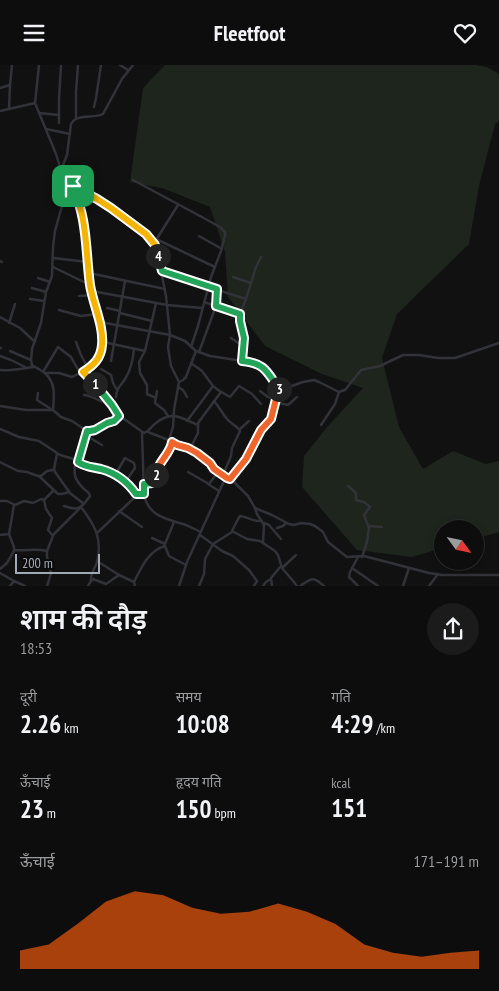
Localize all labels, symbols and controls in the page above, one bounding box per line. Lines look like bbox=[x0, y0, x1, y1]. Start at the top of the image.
icon: menu bbox=[20, 19, 48, 47]
text: Fleetfoot bbox=[214, 19, 285, 47]
icon: heart bbox=[451, 19, 479, 47]
pin bbox=[52, 165, 94, 207]
icon: arrive bbox=[59, 172, 87, 200]
pin: 4 bbox=[146, 243, 170, 269]
text: 4 bbox=[155, 247, 162, 265]
pin: 1 bbox=[82, 371, 108, 397]
text: 1 bbox=[92, 375, 99, 393]
pin: 3 bbox=[266, 377, 292, 401]
text: 3 bbox=[276, 380, 283, 398]
pin: 2 bbox=[144, 463, 168, 487]
text: 2 bbox=[153, 466, 160, 484]
north arrow bbox=[434, 520, 484, 570]
map controls bbox=[434, 520, 484, 570]
scale bar bbox=[15, 551, 100, 574]
text: 200 m bbox=[22, 554, 53, 572]
text: शाम की दौड़ bbox=[20, 600, 147, 637]
button: share bbox=[427, 603, 479, 655]
text: 18:53 bbox=[20, 638, 52, 658]
text: दूरी bbox=[20, 688, 37, 706]
text: समय bbox=[176, 688, 202, 706]
text: गति bbox=[331, 688, 351, 706]
text: 2.26 bbox=[20, 708, 61, 740]
text: 10:08 bbox=[176, 708, 230, 740]
text: 4:29 bbox=[331, 708, 373, 740]
text: km bbox=[61, 719, 79, 737]
text: /km bbox=[373, 719, 395, 737]
text: ऊँचाई bbox=[20, 773, 50, 791]
text: हृदय गति bbox=[176, 773, 221, 791]
text: kcal bbox=[331, 774, 350, 792]
text: 151 bbox=[331, 792, 367, 824]
text: 23 bbox=[20, 793, 44, 825]
text: 150 bbox=[176, 793, 212, 825]
text: m bbox=[44, 804, 56, 822]
text: bpm bbox=[212, 804, 236, 822]
text: ऊँचाई bbox=[20, 851, 55, 871]
text: 171–191 m bbox=[414, 851, 479, 871]

